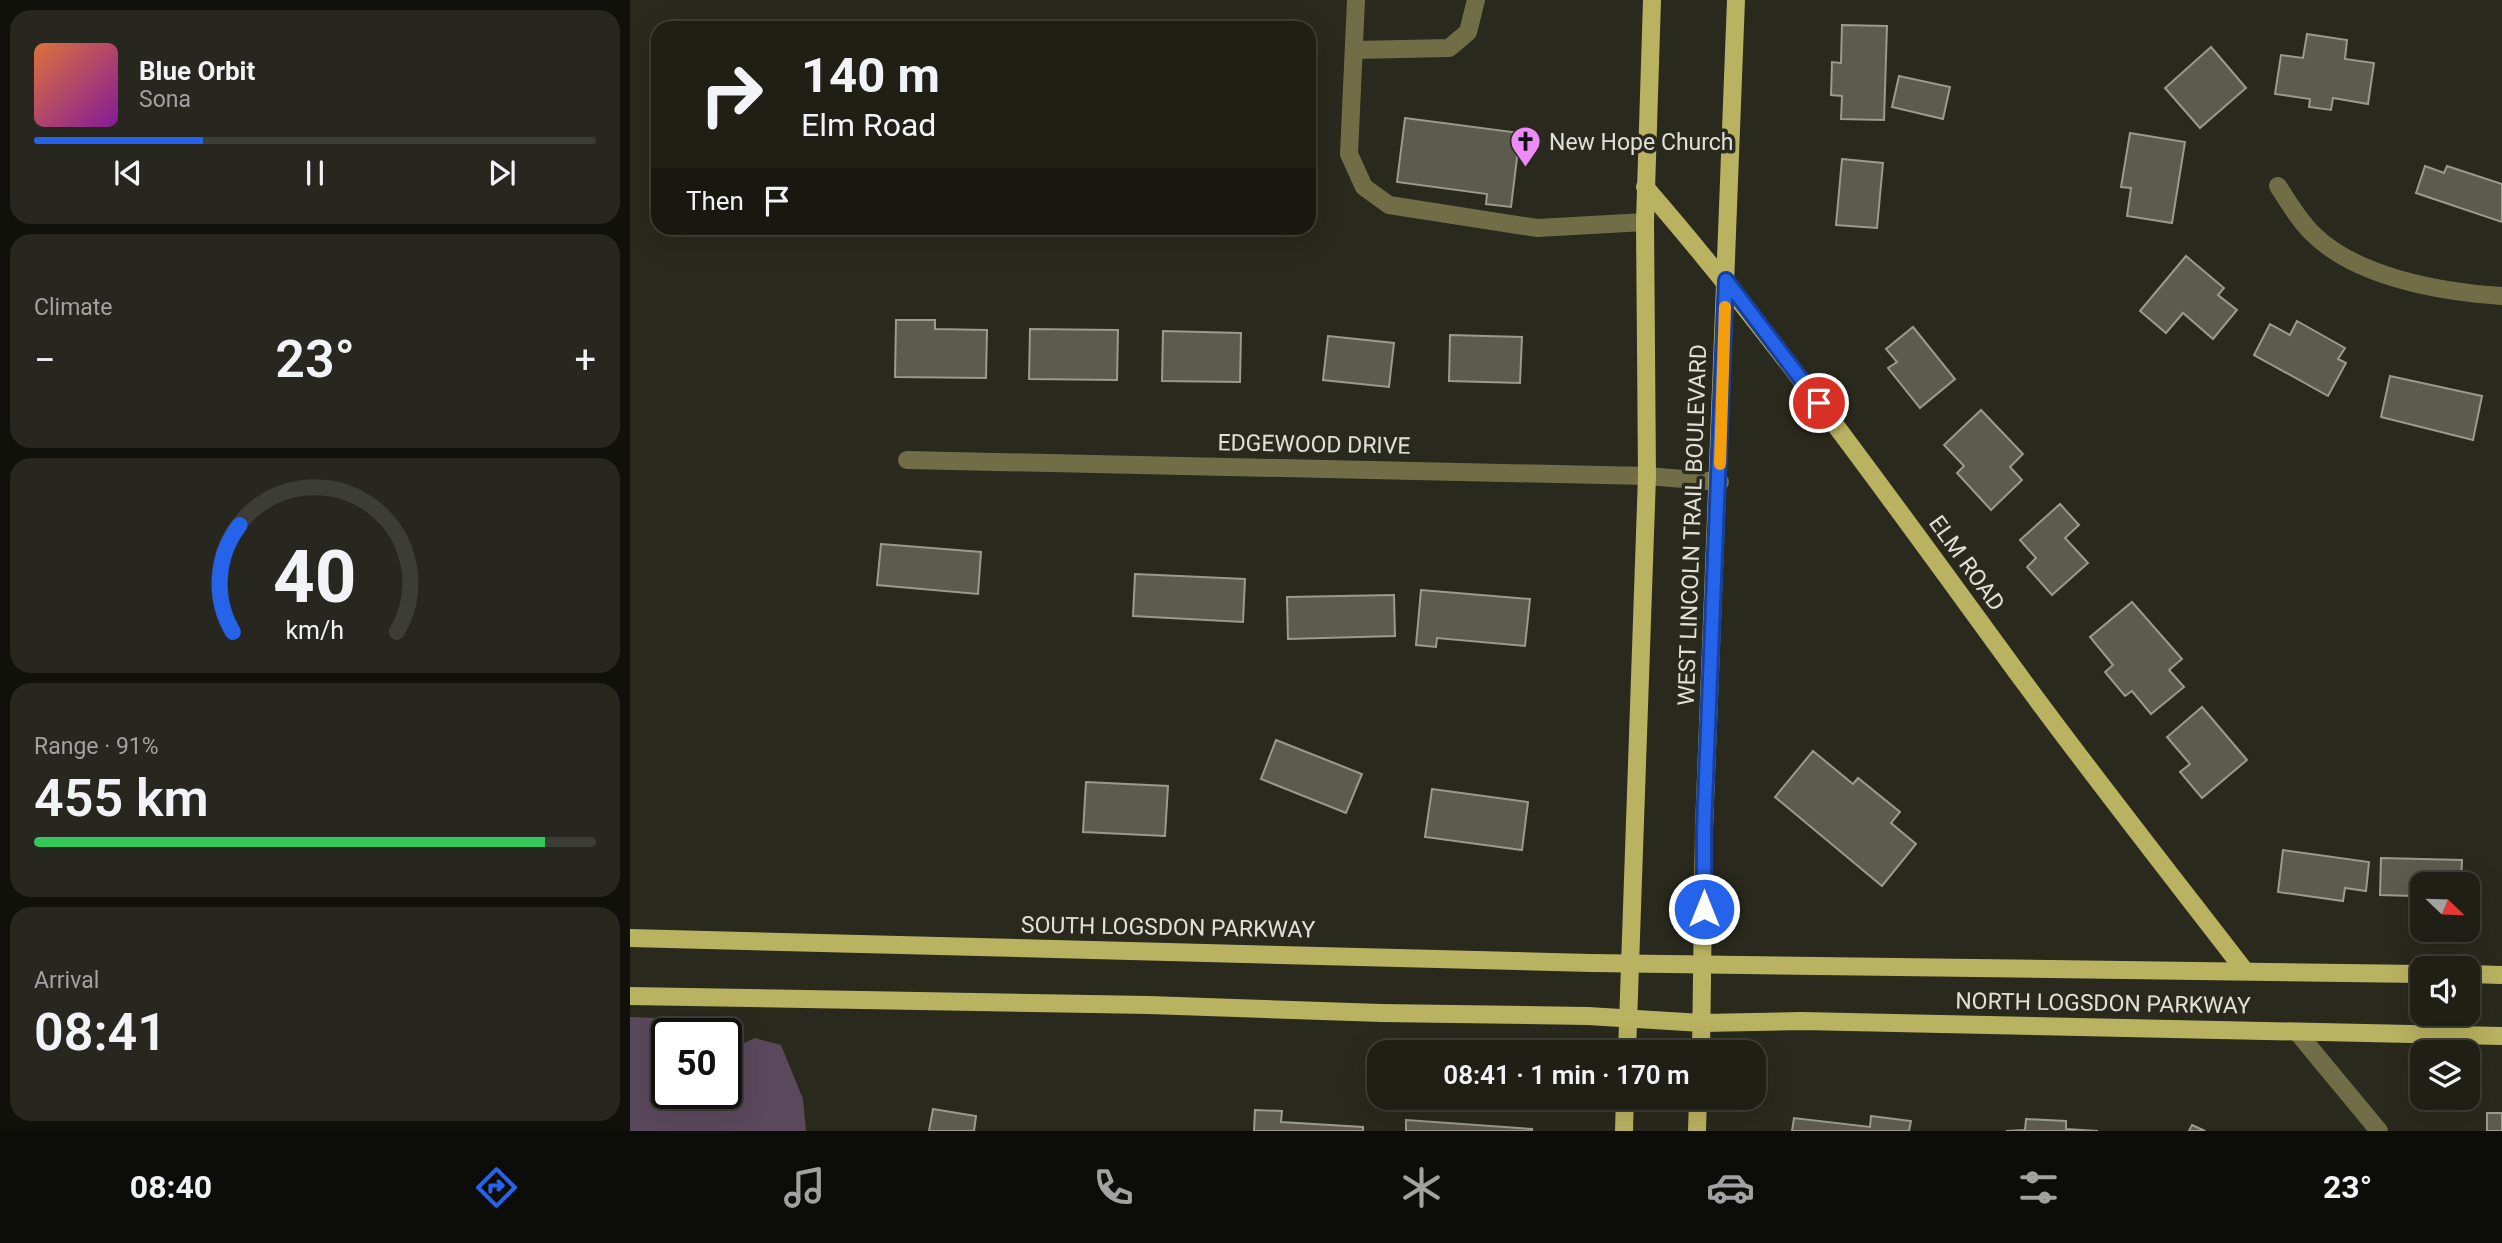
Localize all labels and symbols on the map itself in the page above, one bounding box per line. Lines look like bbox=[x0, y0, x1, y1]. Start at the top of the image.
church icon: New Hope Church bbox=[1509, 125, 1543, 169]
place label: New Hope Church bbox=[1549, 129, 1734, 156]
street label: WEST LINCOLN TRAIL BOULEVARD bbox=[1673, 344, 1712, 706]
pin bbox=[1789, 373, 1849, 433]
street label: EDGEWOOD DRIVE bbox=[1217, 429, 1411, 460]
street label: ELM ROAD bbox=[1923, 510, 2010, 616]
position arrow bbox=[1667, 872, 1741, 946]
north arrow bbox=[2410, 872, 2480, 942]
street label: SOUTH LOGSDON PARKWAY bbox=[1021, 911, 1316, 944]
street label: NORTH LOGSDON PARKWAY bbox=[1955, 987, 2251, 1020]
speed limit sign: 50 bbox=[651, 1018, 742, 1109]

